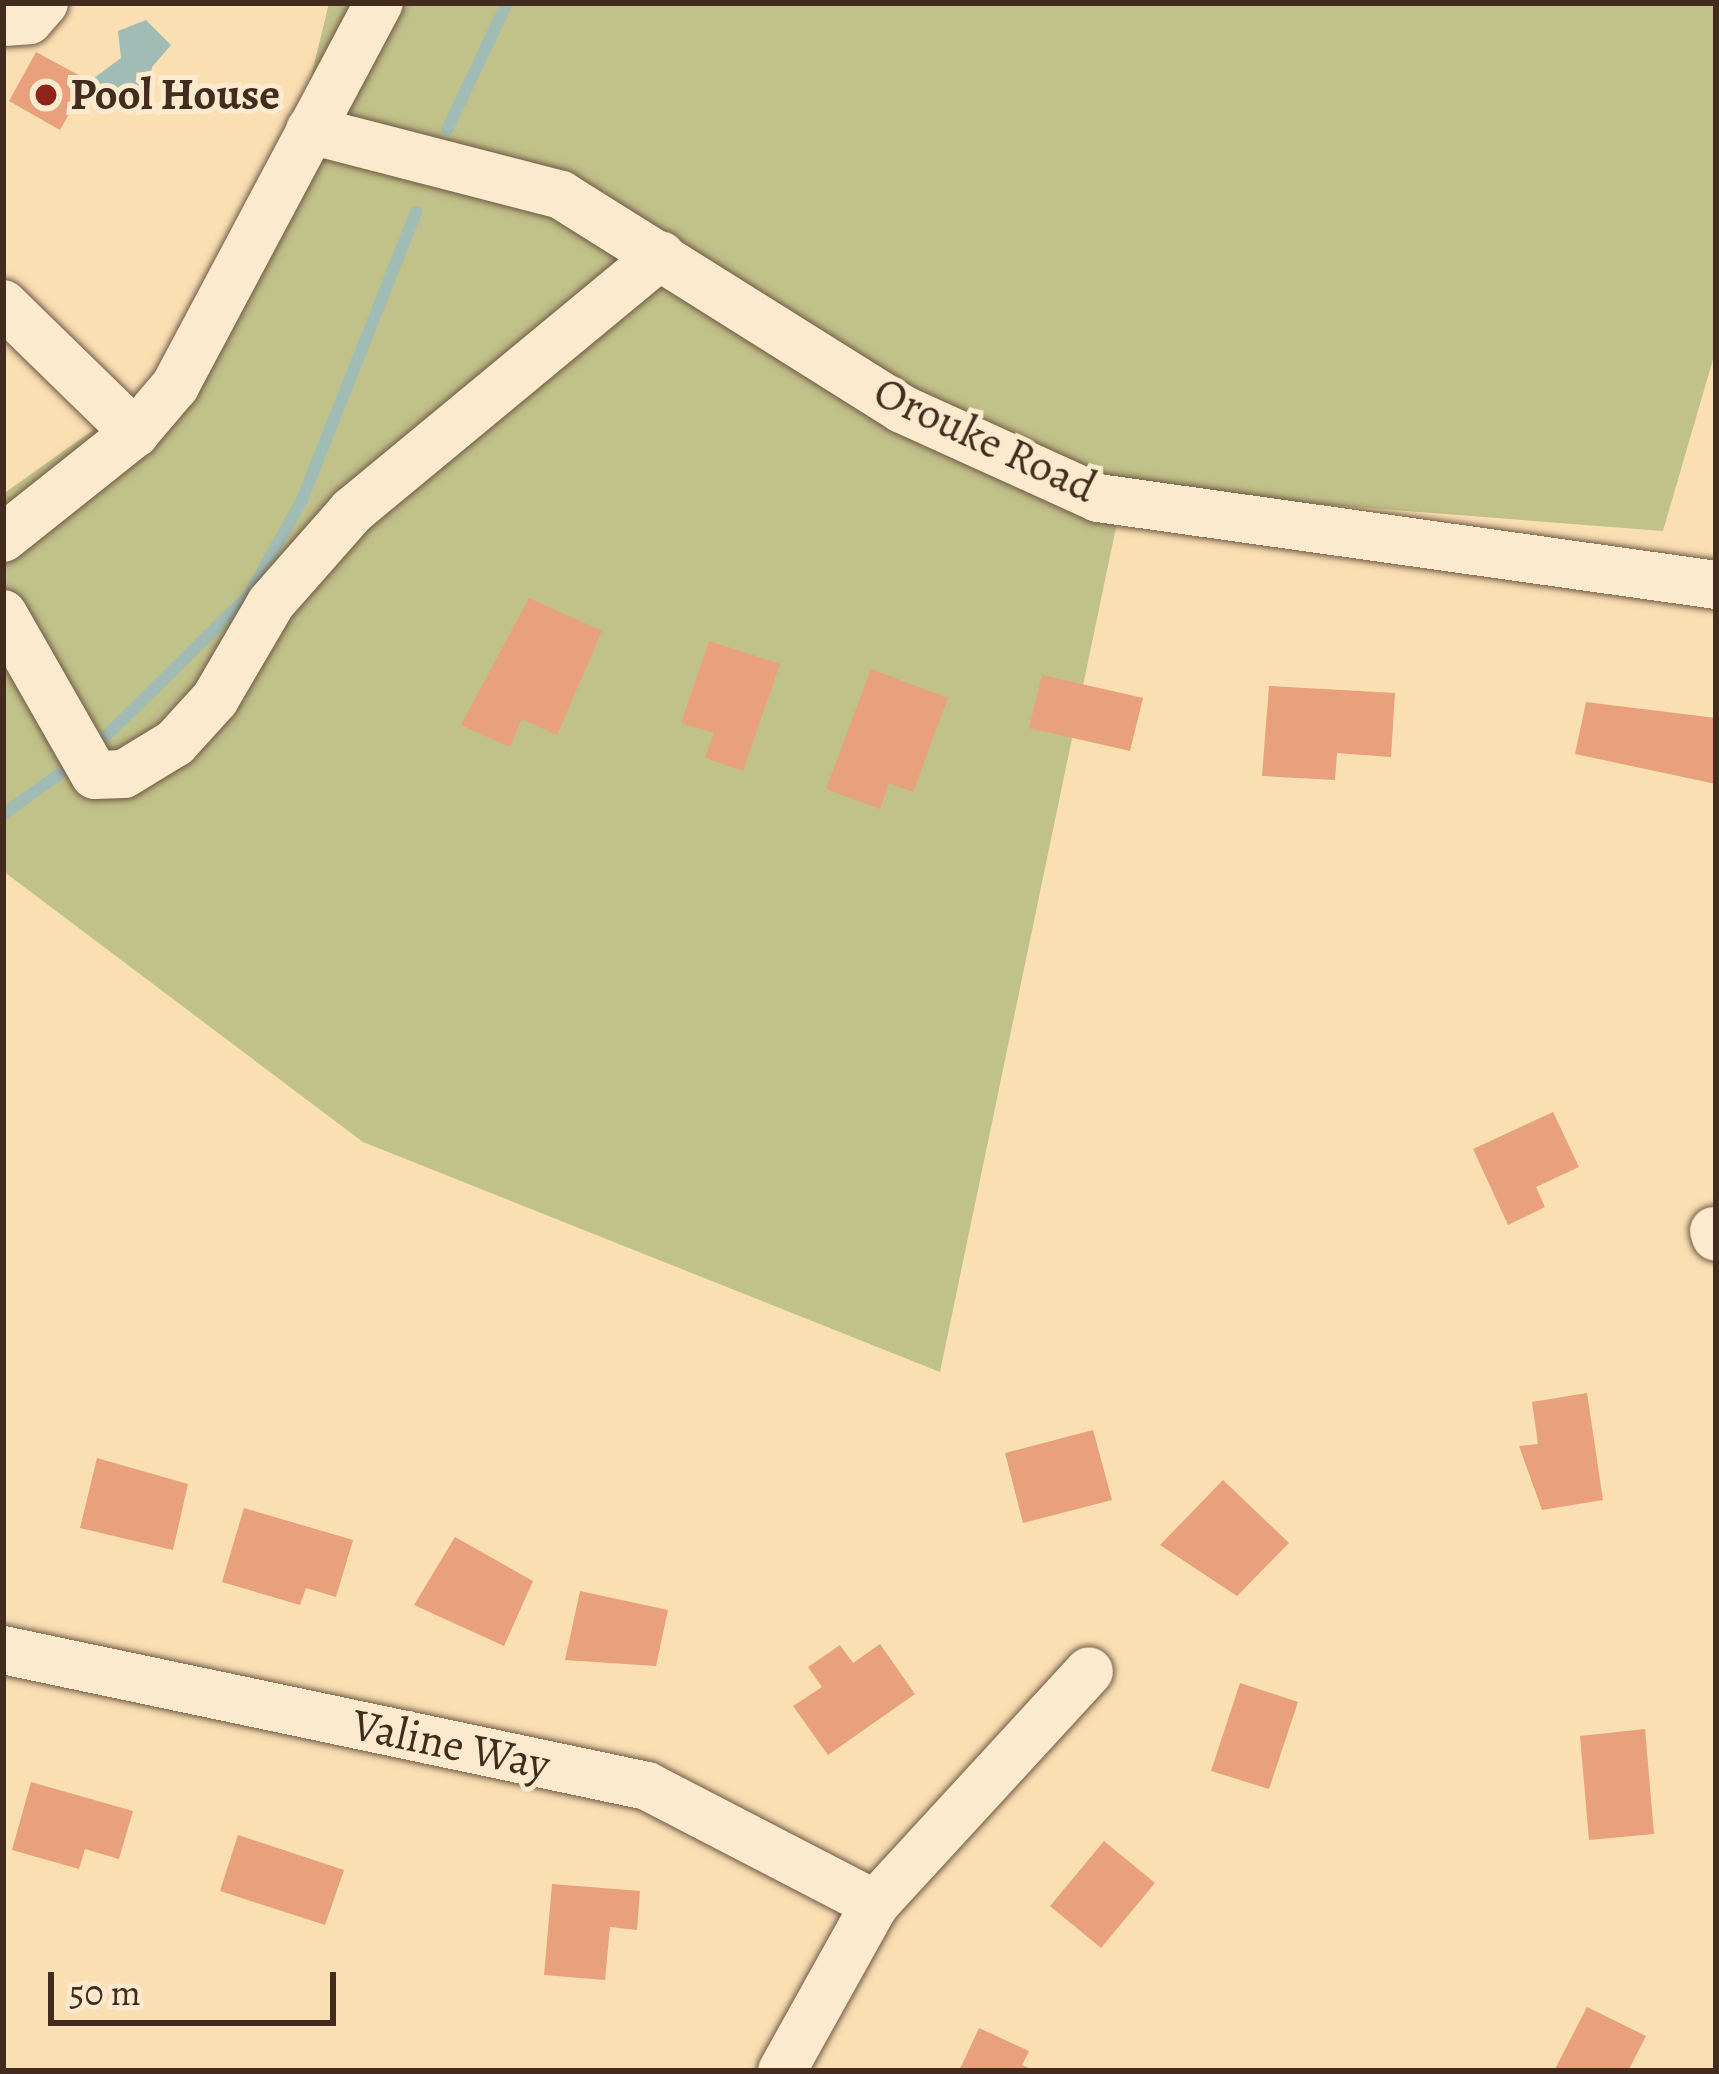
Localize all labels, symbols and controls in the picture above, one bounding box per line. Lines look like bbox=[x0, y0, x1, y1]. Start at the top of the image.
place label: Pool House bbox=[70, 68, 280, 122]
marker: Pool House bbox=[33, 82, 59, 108]
street label: Orouke Road bbox=[865, 365, 1105, 515]
street label: Valine Way bbox=[347, 1698, 555, 1792]
scale bar bbox=[54, 1948, 342, 2022]
text: 50 m bbox=[69, 1968, 141, 2017]

